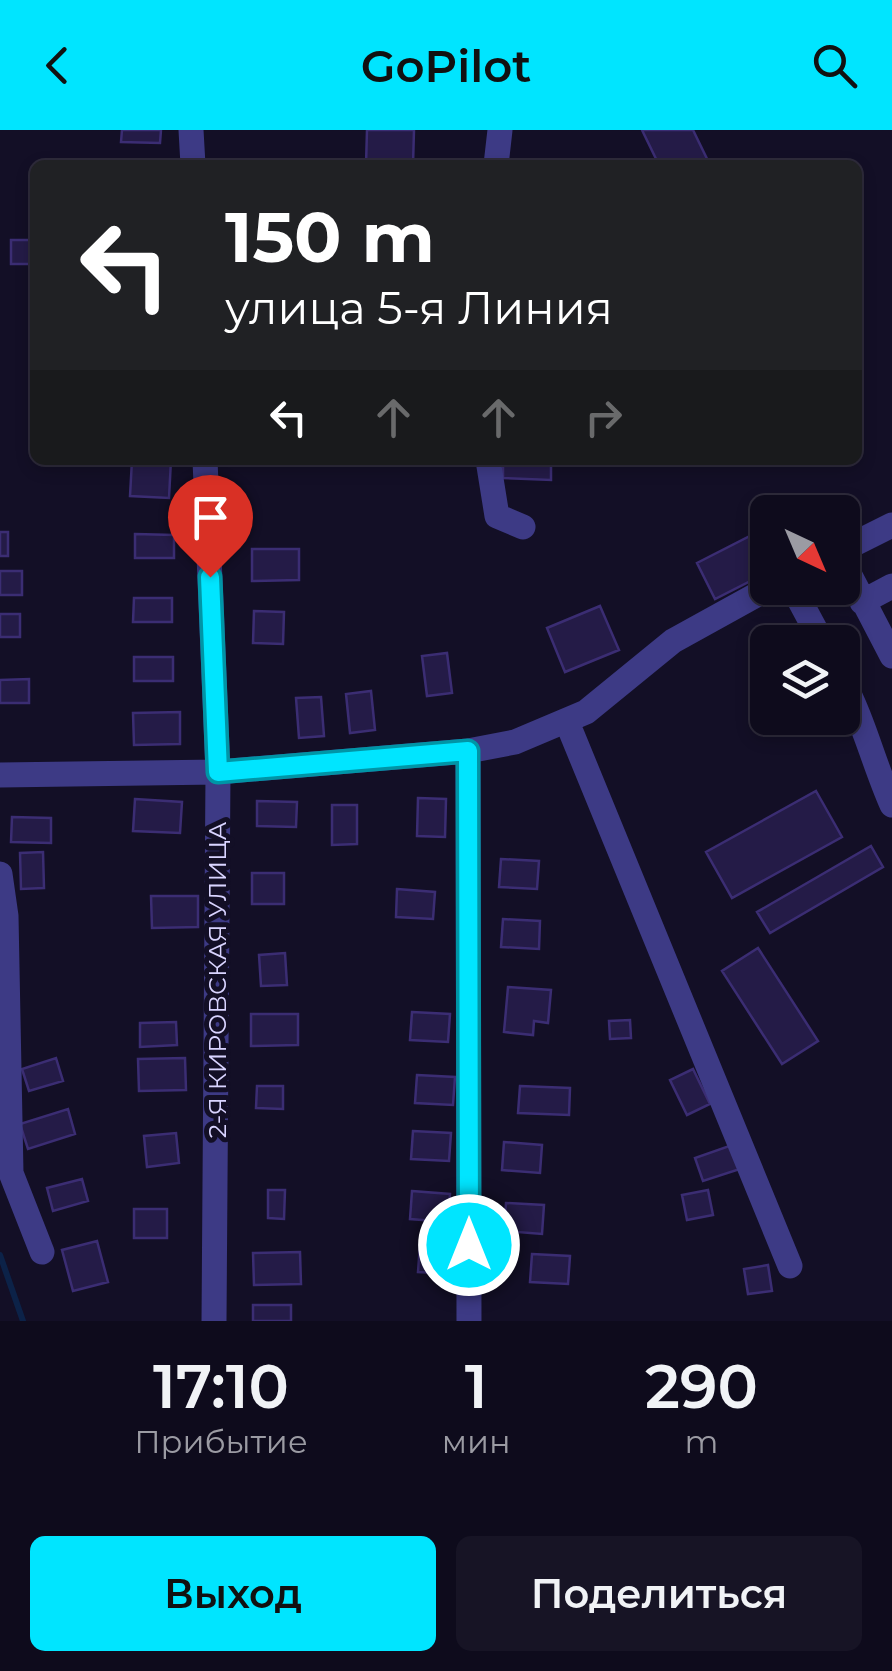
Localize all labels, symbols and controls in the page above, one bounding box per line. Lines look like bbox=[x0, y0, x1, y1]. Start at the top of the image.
icon: back bbox=[30, 38, 85, 93]
text: GoPilot bbox=[361, 38, 531, 93]
icon: search bbox=[807, 38, 862, 93]
text: 150 m bbox=[225, 194, 435, 280]
icon: left bbox=[60, 200, 190, 330]
text: улица 5-я Линия bbox=[225, 280, 613, 335]
icon: left bbox=[261, 390, 316, 445]
icon: ahead bbox=[366, 390, 421, 445]
icon: ahead bbox=[471, 390, 526, 445]
icon: right bbox=[576, 390, 631, 445]
pin bbox=[168, 475, 253, 578]
icon: arrive bbox=[183, 490, 238, 545]
north arrow bbox=[750, 495, 860, 605]
map controls bbox=[750, 495, 860, 735]
button: layers bbox=[750, 625, 860, 735]
street label: 2-Я КИРОВСКАЯ УЛИЦА bbox=[202, 821, 232, 1138]
position arrow bbox=[417, 1193, 521, 1297]
text: 17:10 bbox=[153, 1350, 289, 1423]
text: 1 bbox=[465, 1350, 488, 1423]
text: 290 bbox=[645, 1350, 758, 1423]
text: Прибытие bbox=[134, 1422, 308, 1461]
text: мин bbox=[442, 1422, 511, 1461]
text: m bbox=[684, 1422, 718, 1461]
button: Выход bbox=[30, 1536, 436, 1651]
button: Поделиться bbox=[456, 1536, 862, 1651]

